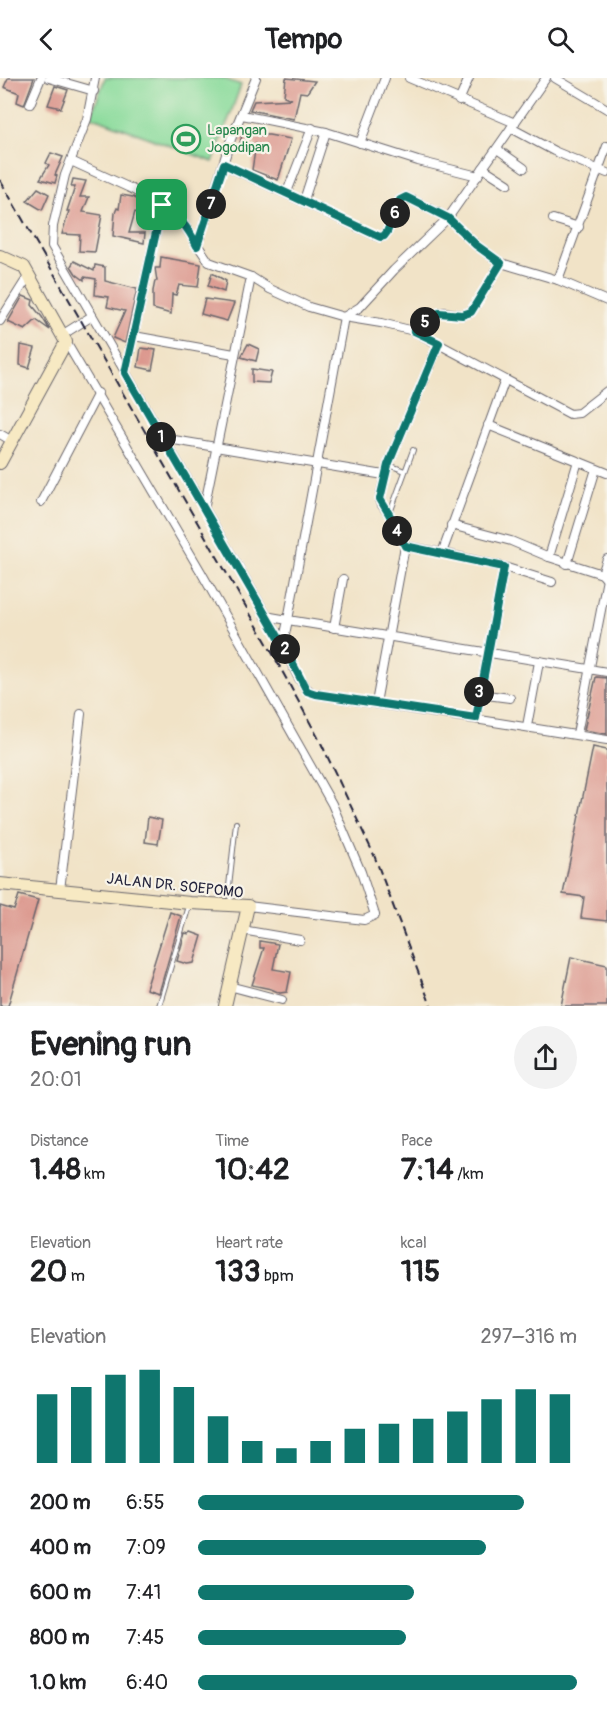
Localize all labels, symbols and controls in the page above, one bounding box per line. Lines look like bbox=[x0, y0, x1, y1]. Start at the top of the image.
icon: back bbox=[30, 23, 63, 56]
text: Tempo bbox=[265, 23, 342, 56]
icon: search bbox=[544, 23, 577, 56]
place label: Lapangan Jogodipan bbox=[207, 121, 270, 157]
sports icon: Lapangan Jogodipan bbox=[170, 123, 202, 155]
pin bbox=[136, 179, 187, 230]
icon: arrive bbox=[145, 188, 178, 221]
pin: 7 bbox=[196, 189, 226, 219]
text: 7 bbox=[207, 194, 215, 214]
pin: 6 bbox=[380, 198, 410, 228]
text: 6 bbox=[390, 203, 400, 223]
pin: 5 bbox=[410, 307, 440, 337]
text: 5 bbox=[421, 312, 429, 332]
pin: 1 bbox=[146, 422, 176, 452]
text: 1 bbox=[158, 427, 164, 447]
pin: 4 bbox=[382, 516, 412, 546]
text: 4 bbox=[392, 521, 402, 541]
pin: 2 bbox=[270, 634, 300, 664]
text: 2 bbox=[281, 639, 289, 659]
pin: 3 bbox=[464, 677, 494, 707]
text: 3 bbox=[475, 682, 483, 702]
street label: JALAN DR. SOEPOMO bbox=[106, 869, 244, 903]
text: Evening run bbox=[30, 1024, 191, 1065]
button: share bbox=[514, 1026, 577, 1089]
text: 20:01 bbox=[30, 1067, 82, 1092]
text: Distance bbox=[30, 1131, 89, 1151]
text: Time bbox=[215, 1131, 249, 1151]
text: Pace bbox=[401, 1131, 432, 1151]
text: 1.48 bbox=[30, 1151, 81, 1188]
text: 10:42 bbox=[215, 1151, 290, 1188]
text: 7:14 bbox=[401, 1151, 454, 1188]
text: km bbox=[81, 1164, 105, 1184]
text: /km bbox=[454, 1164, 484, 1184]
text: Elevation bbox=[30, 1233, 91, 1253]
text: Heart rate bbox=[215, 1233, 283, 1253]
text: kcal bbox=[401, 1233, 427, 1253]
text: 20 bbox=[30, 1253, 67, 1290]
text: 133 bbox=[215, 1253, 261, 1290]
text: 115 bbox=[401, 1253, 440, 1290]
text: m bbox=[67, 1266, 85, 1286]
text: bpm bbox=[261, 1266, 294, 1286]
text: Elevation bbox=[30, 1324, 106, 1349]
text: 297–316 m bbox=[480, 1324, 577, 1349]
text: 200 m bbox=[30, 1490, 91, 1515]
text: 6:55 bbox=[126, 1490, 165, 1515]
text: 400 m bbox=[30, 1535, 91, 1560]
text: 7:09 bbox=[126, 1535, 166, 1560]
text: 600 m bbox=[30, 1580, 91, 1605]
text: 7:41 bbox=[126, 1580, 161, 1605]
text: 800 m bbox=[30, 1625, 90, 1650]
text: 7:45 bbox=[126, 1625, 164, 1650]
text: 1.0 km bbox=[30, 1670, 86, 1695]
text: 6:40 bbox=[126, 1670, 168, 1695]

